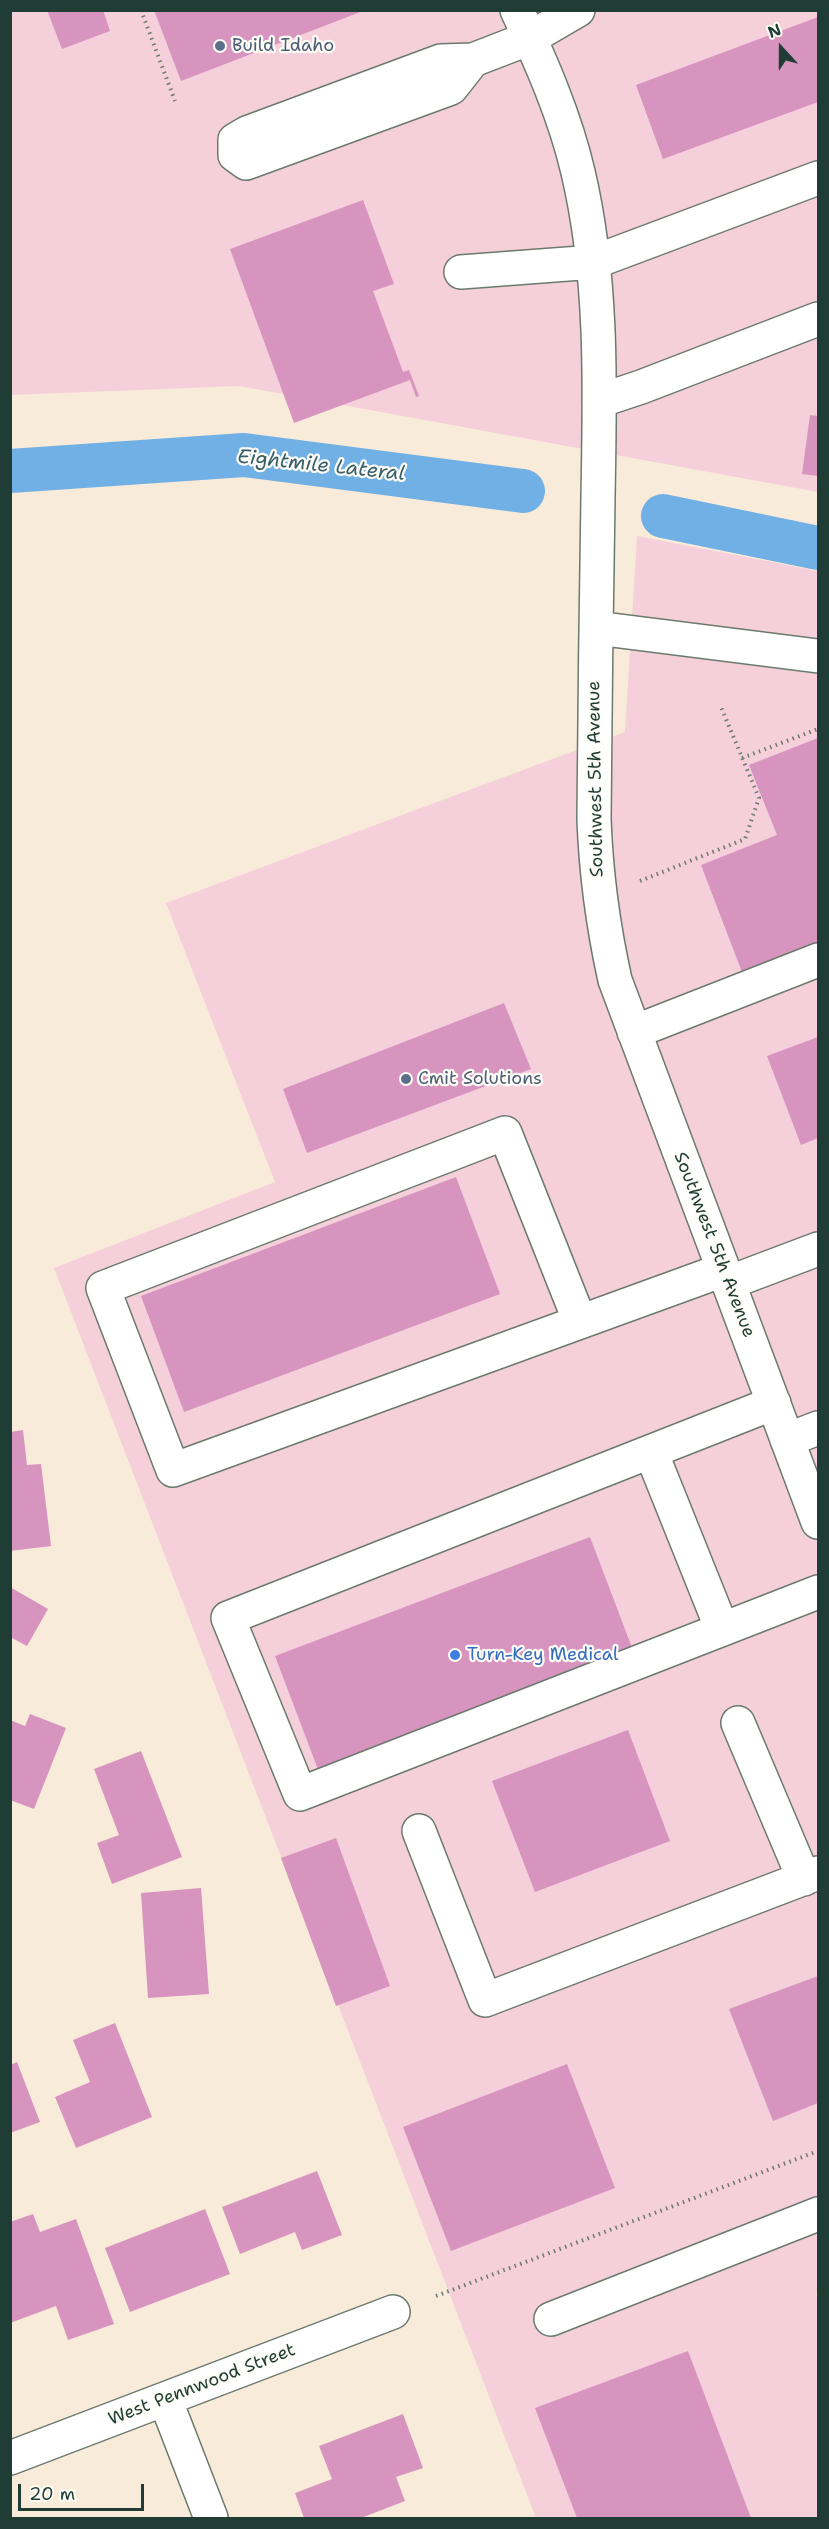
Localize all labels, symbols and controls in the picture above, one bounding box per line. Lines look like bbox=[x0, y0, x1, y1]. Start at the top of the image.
north arrow bbox=[751, 18, 811, 78]
text: N bbox=[765, 19, 784, 43]
place label: Build Idaho bbox=[232, 35, 334, 57]
marker: Build Idaho bbox=[213, 39, 227, 53]
water label: Eightmile Lateral bbox=[236, 445, 406, 487]
street label: Southwest 5th Avenue bbox=[583, 680, 609, 878]
place label: Cmit Solutions bbox=[418, 1068, 542, 1090]
marker: Cmit Solutions bbox=[399, 1072, 413, 1086]
street label: Southwest 5th Avenue bbox=[669, 1149, 759, 1341]
place label: Turn-Key Medical bbox=[467, 1644, 618, 1666]
marker: Turn-Key Medical bbox=[448, 1648, 462, 1662]
street label: West Pennwood Street bbox=[106, 2339, 298, 2431]
scale bar bbox=[21, 2472, 147, 2510]
text: 20 m bbox=[29, 2482, 75, 2506]

